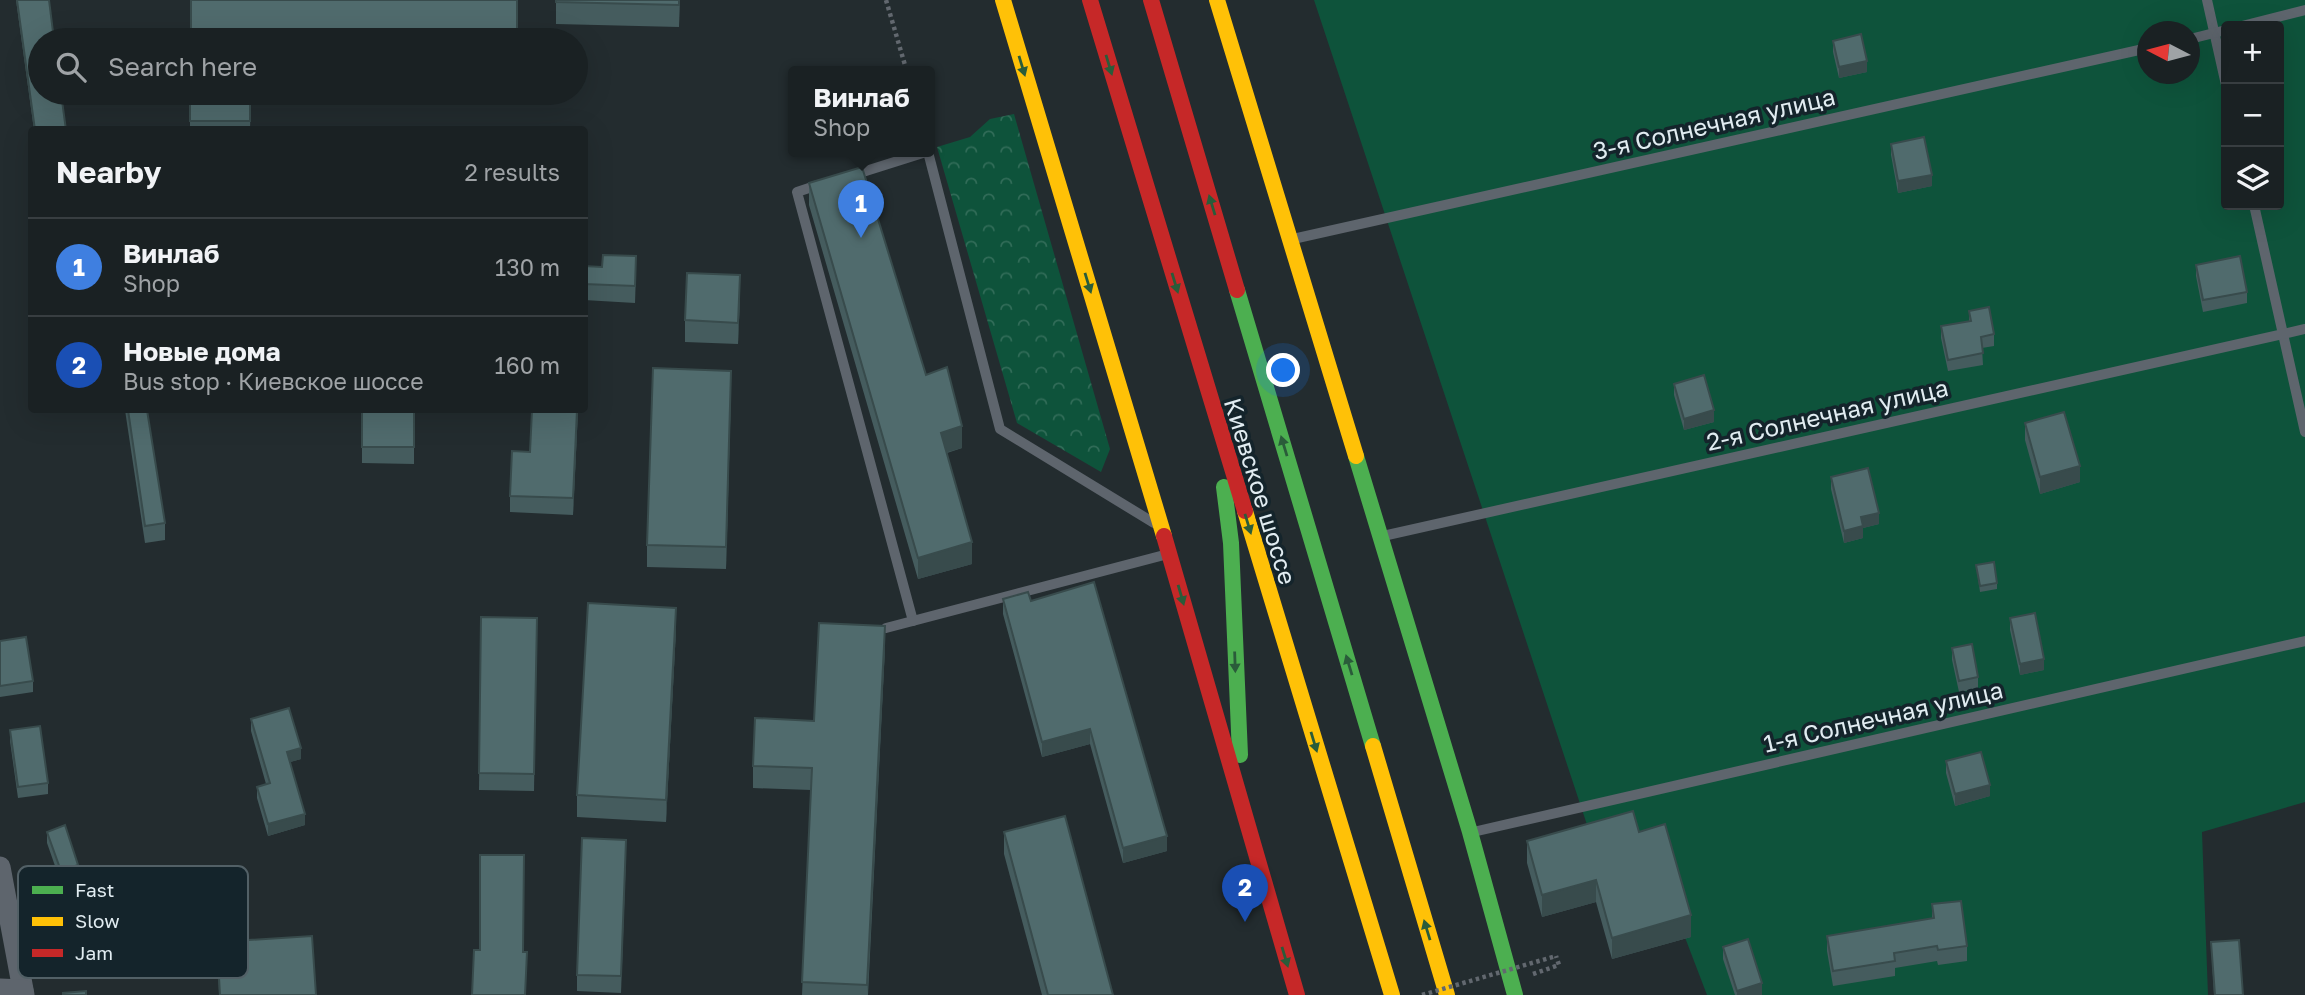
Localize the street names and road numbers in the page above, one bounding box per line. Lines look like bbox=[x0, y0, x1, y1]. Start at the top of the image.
street label: 3-я Солнечная улица bbox=[1590, 81, 1838, 165]
street label: 2-я Солнечная улица bbox=[1703, 372, 1951, 456]
street label: Киевское шоссе bbox=[1219, 394, 1303, 588]
street label: 1-я Солнечная улица bbox=[1760, 674, 2006, 758]

